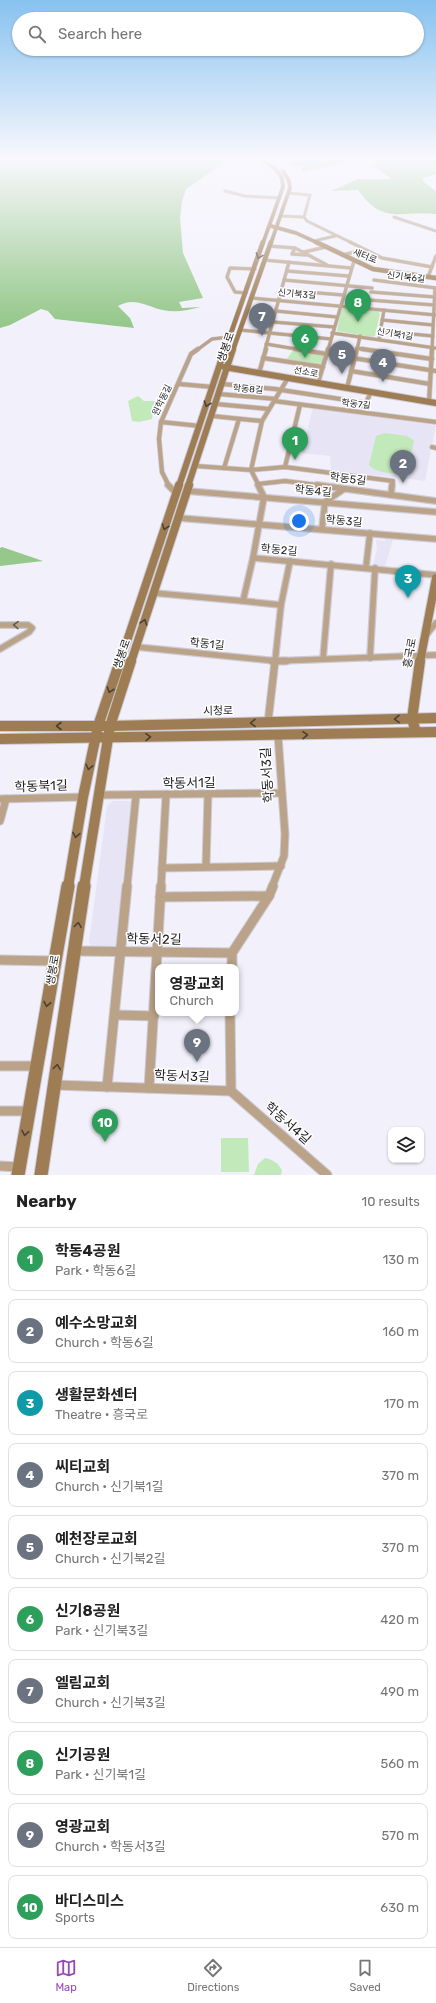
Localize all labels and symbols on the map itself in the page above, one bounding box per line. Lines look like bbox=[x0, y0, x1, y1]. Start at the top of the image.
street label: 새터로 bbox=[352, 247, 378, 265]
one-way arrow bbox=[256, 253, 264, 260]
street label: 신기북6길 bbox=[386, 270, 426, 284]
street label: 신기북3길 bbox=[277, 287, 317, 301]
pin: 8 bbox=[345, 289, 371, 322]
pin: 7 bbox=[249, 303, 275, 336]
pin: 6 bbox=[292, 325, 318, 358]
street label: 신기북1길 bbox=[376, 326, 414, 342]
street label: 쌍봉로 bbox=[215, 331, 237, 363]
pin: 5 bbox=[329, 341, 355, 374]
pin: 4 bbox=[370, 349, 396, 382]
street label: 선소로 bbox=[293, 365, 319, 379]
street label: 원학동길 bbox=[149, 382, 174, 417]
street label: 학동8길 bbox=[232, 382, 264, 395]
street label: 학동7길 bbox=[341, 396, 371, 411]
one-way arrow bbox=[203, 400, 212, 407]
pin: 1 bbox=[282, 427, 308, 460]
pin: 2 bbox=[390, 450, 416, 483]
street label: 학동5길 bbox=[329, 470, 367, 488]
street label: 학동4길 bbox=[294, 483, 332, 499]
your location bbox=[289, 511, 309, 531]
street label: 학동3길 bbox=[325, 513, 363, 529]
one-way arrow bbox=[162, 523, 170, 530]
street label: 학동2길 bbox=[260, 542, 298, 558]
pin: 3 bbox=[395, 565, 421, 598]
one-way arrow bbox=[140, 619, 148, 626]
one-way arrow bbox=[13, 621, 19, 629]
street label: 학동1길 bbox=[189, 636, 225, 652]
street label: 흥국로 bbox=[401, 637, 419, 669]
street label: 쌍봉로 bbox=[111, 638, 133, 670]
one-way arrow bbox=[106, 686, 115, 693]
street label: 시청로 bbox=[203, 704, 233, 718]
one-way arrow bbox=[394, 715, 400, 723]
one-way arrow bbox=[250, 718, 256, 727]
one-way arrow bbox=[56, 722, 62, 730]
one-way arrow bbox=[302, 730, 308, 739]
one-way arrow bbox=[145, 733, 151, 742]
street label: 학동서3길 bbox=[258, 747, 276, 803]
one-way arrow bbox=[86, 764, 94, 770]
street label: 학동서1길 bbox=[162, 775, 216, 791]
street label: 학동북1길 bbox=[14, 778, 68, 794]
one-way arrow bbox=[73, 832, 81, 838]
one-way arrow bbox=[74, 922, 82, 928]
street label: 학동서2길 bbox=[126, 931, 182, 947]
street label: 쌍봉로 bbox=[44, 954, 62, 986]
one-way arrow bbox=[44, 1001, 52, 1008]
pin: 9 bbox=[184, 1029, 210, 1062]
one-way arrow bbox=[52, 1064, 61, 1070]
street label: 학동서3길 bbox=[154, 1068, 210, 1084]
street label: 학동서4길 bbox=[262, 1099, 314, 1147]
pin: 10 bbox=[92, 1109, 118, 1142]
one-way arrow bbox=[21, 1129, 30, 1136]

